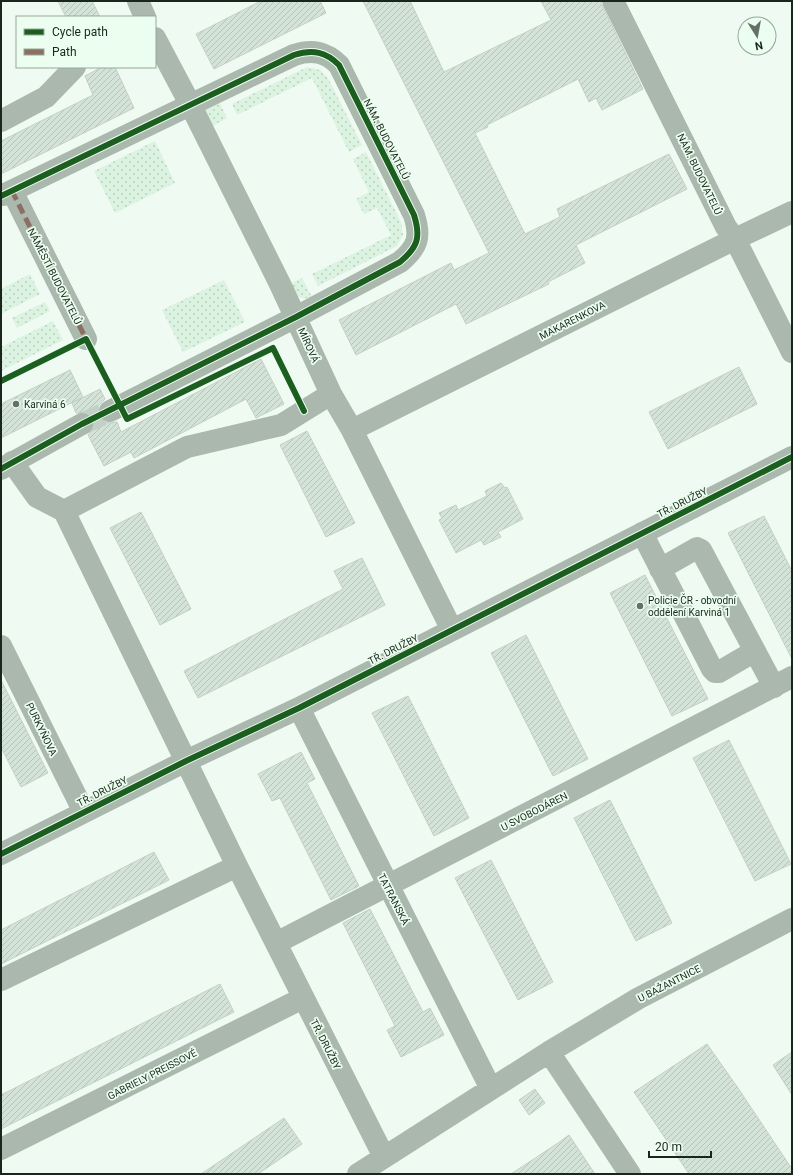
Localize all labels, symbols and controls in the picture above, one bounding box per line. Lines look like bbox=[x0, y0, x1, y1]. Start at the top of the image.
legend bbox=[16, 16, 156, 68]
north arrow bbox=[737, 16, 777, 56]
text: Cycle path bbox=[52, 25, 108, 39]
text: N bbox=[754, 38, 764, 52]
text: Path bbox=[52, 45, 77, 59]
street label: NÁM. BUDOVATELŮ bbox=[361, 96, 413, 181]
street label: NÁM. BUDOVATELŮ bbox=[675, 131, 726, 217]
street label: NÁMĚSTÍ BUDOVATELŮ bbox=[25, 225, 85, 326]
street label: MAKARENKOVA bbox=[537, 299, 607, 342]
street label: MÍROVÁ bbox=[296, 326, 322, 365]
marker: Karviná 6 bbox=[11, 399, 21, 409]
place label: Karviná 6 bbox=[24, 399, 66, 410]
street label: TŘ. DRUŽBY bbox=[655, 484, 709, 520]
place label: Policie ČR - obvodní oddělení Karviná 1 bbox=[648, 593, 737, 618]
marker: Policie ČR - obvodní oddělení Karviná 1 bbox=[635, 601, 645, 611]
street label: TŘ. DRUŽBY bbox=[366, 631, 420, 667]
street label: PURKYŇOVA bbox=[24, 700, 60, 758]
street label: TŘ. DRUŽBY bbox=[75, 773, 129, 809]
street label: U SVOBODÁREN bbox=[499, 789, 569, 833]
street label: TATRANSKÁ bbox=[376, 871, 412, 927]
street label: U BAŽANTNICE bbox=[635, 962, 703, 1004]
street label: TŘ. DRUŽBY bbox=[308, 1017, 344, 1071]
street label: GABRIELY PREISSOVÉ bbox=[105, 1046, 199, 1102]
scale bar bbox=[649, 1133, 711, 1159]
text: 20 m bbox=[655, 1140, 682, 1154]

